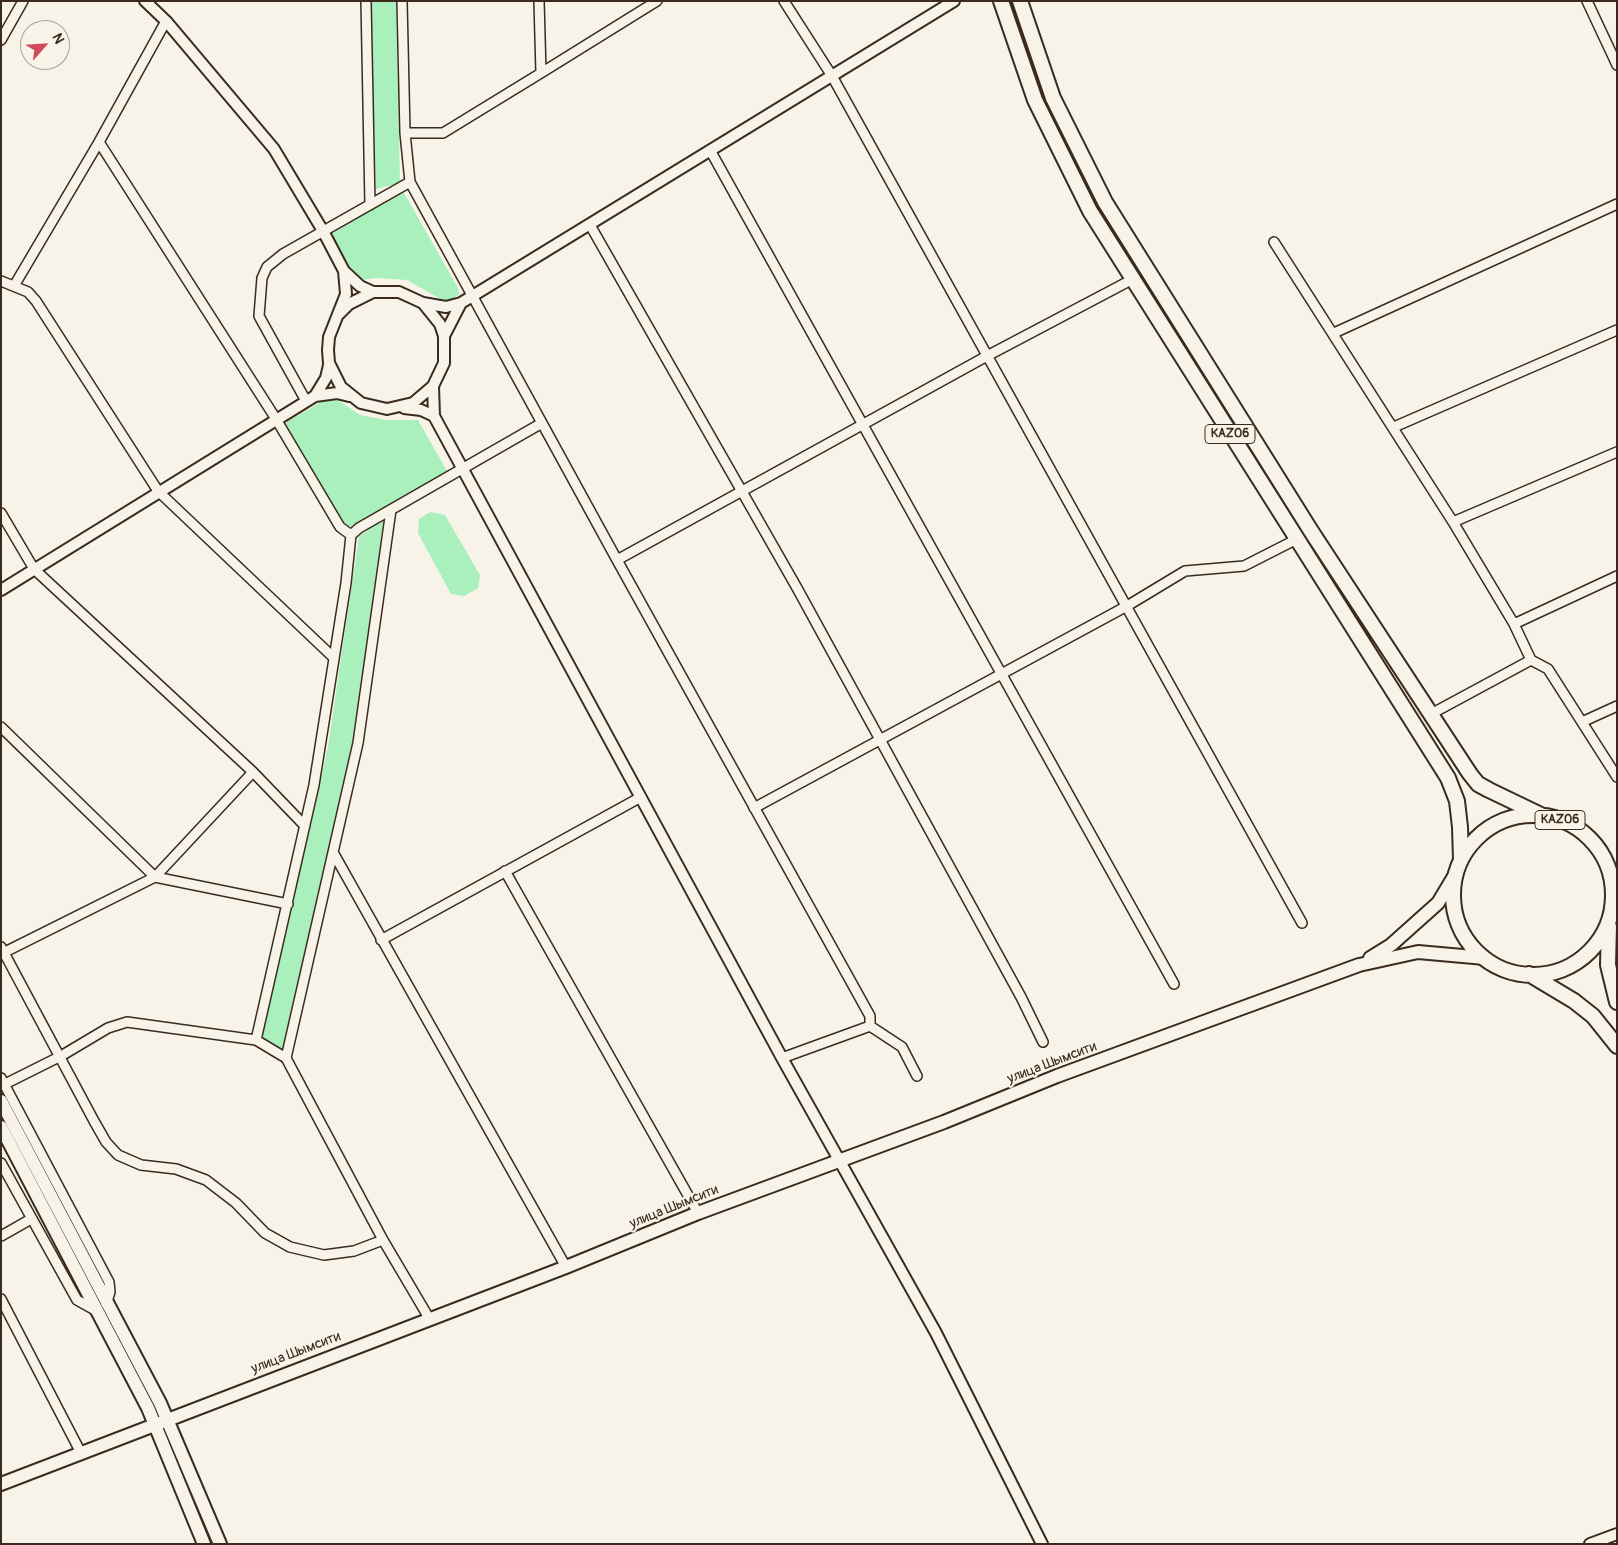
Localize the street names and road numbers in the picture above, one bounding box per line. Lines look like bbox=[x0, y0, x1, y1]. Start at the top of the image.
road number: KАZ06 bbox=[1205, 424, 1255, 444]
road number: KАZ06 bbox=[1535, 810, 1585, 830]
street label: улица Шымсити bbox=[1005, 1038, 1099, 1088]
street label: улица Шымсити bbox=[627, 1182, 721, 1232]
street label: улица Шымсити bbox=[249, 1328, 343, 1378]

